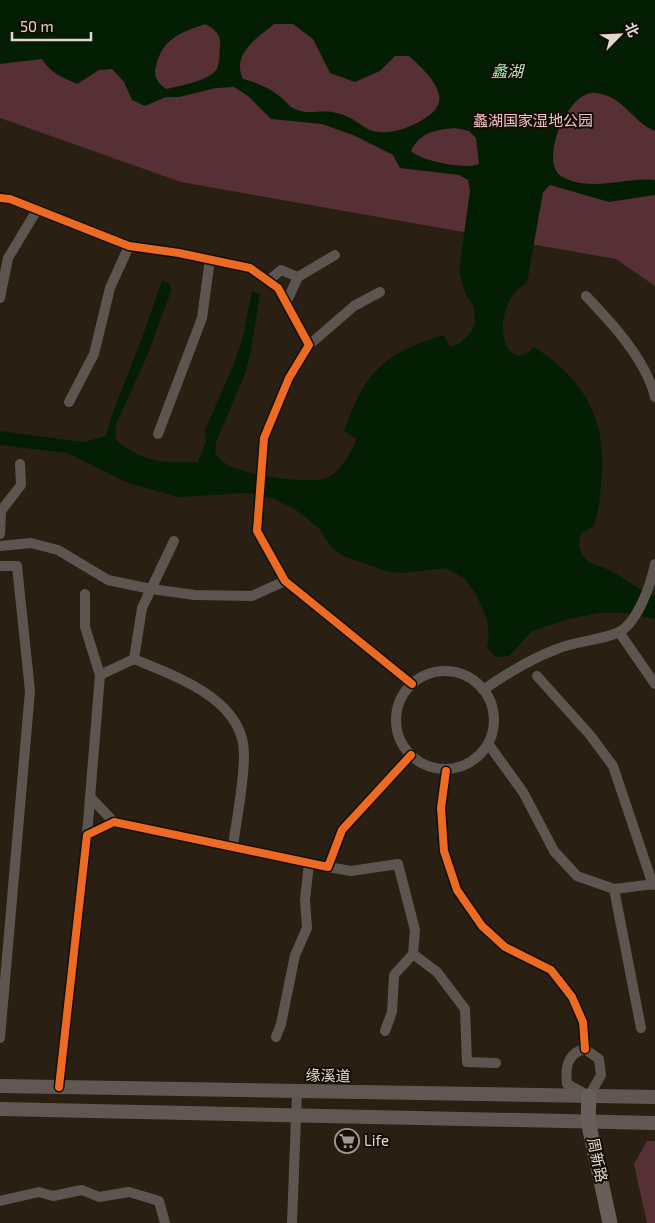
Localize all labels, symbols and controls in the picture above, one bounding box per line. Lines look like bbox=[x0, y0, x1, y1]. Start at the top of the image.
scale bar bbox=[12, 10, 91, 42]
north arrow bbox=[595, 10, 645, 60]
text: 50 m bbox=[20, 17, 54, 35]
text: 北 bbox=[622, 20, 643, 39]
water label: 蠡湖 bbox=[491, 61, 526, 80]
park label: 蠡湖国家湿地公园 bbox=[473, 111, 593, 129]
street label: 缘溪道 bbox=[305, 1066, 351, 1084]
supermarket icon: Life bbox=[334, 1128, 360, 1154]
place label: Life bbox=[364, 1131, 389, 1149]
street label: 周新路 bbox=[584, 1136, 611, 1184]

